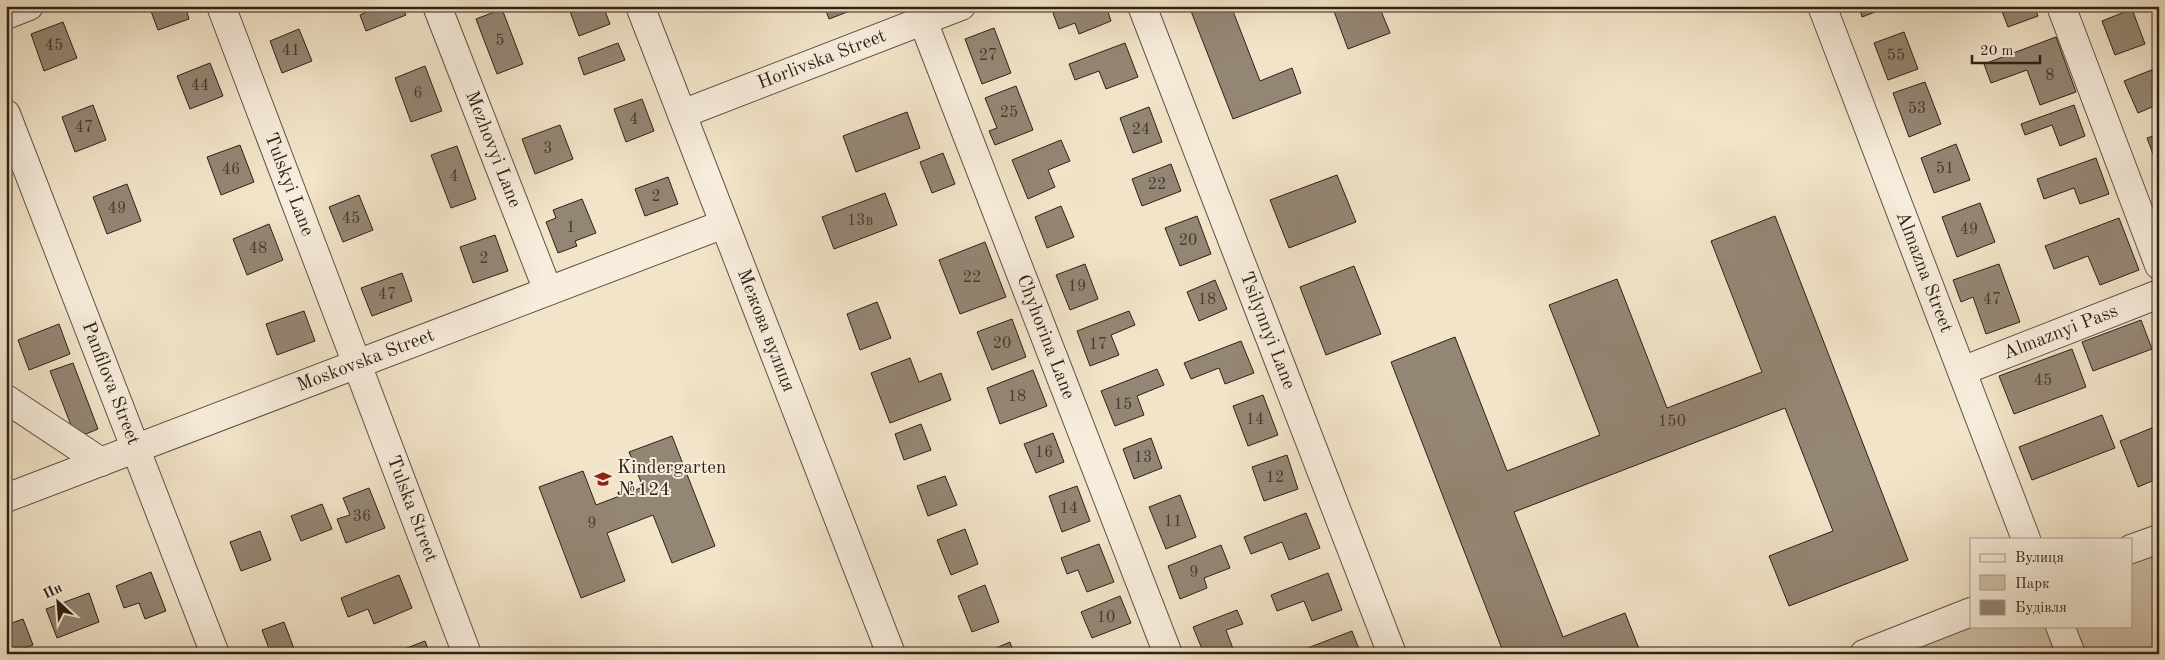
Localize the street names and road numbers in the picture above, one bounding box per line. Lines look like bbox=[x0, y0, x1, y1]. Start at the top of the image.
street label: Horlivska Street bbox=[755, 26, 889, 93]
street label: Mezhovyi Lane bbox=[462, 88, 524, 211]
street label: Tulskyi Lane bbox=[261, 130, 317, 239]
street label: Almazna Street bbox=[1892, 209, 1956, 335]
street label: Межова вулиця bbox=[733, 267, 798, 395]
street label: Tsilynnyi Lane bbox=[1236, 269, 1299, 392]
street label: Chyhorina Lane bbox=[1013, 272, 1078, 402]
street label: Almaznyi Pass bbox=[2001, 301, 2121, 363]
street label: Panfilova Street bbox=[78, 319, 143, 448]
street label: Moskovska Street bbox=[294, 326, 437, 396]
street label: Tulska Street bbox=[383, 453, 441, 565]

